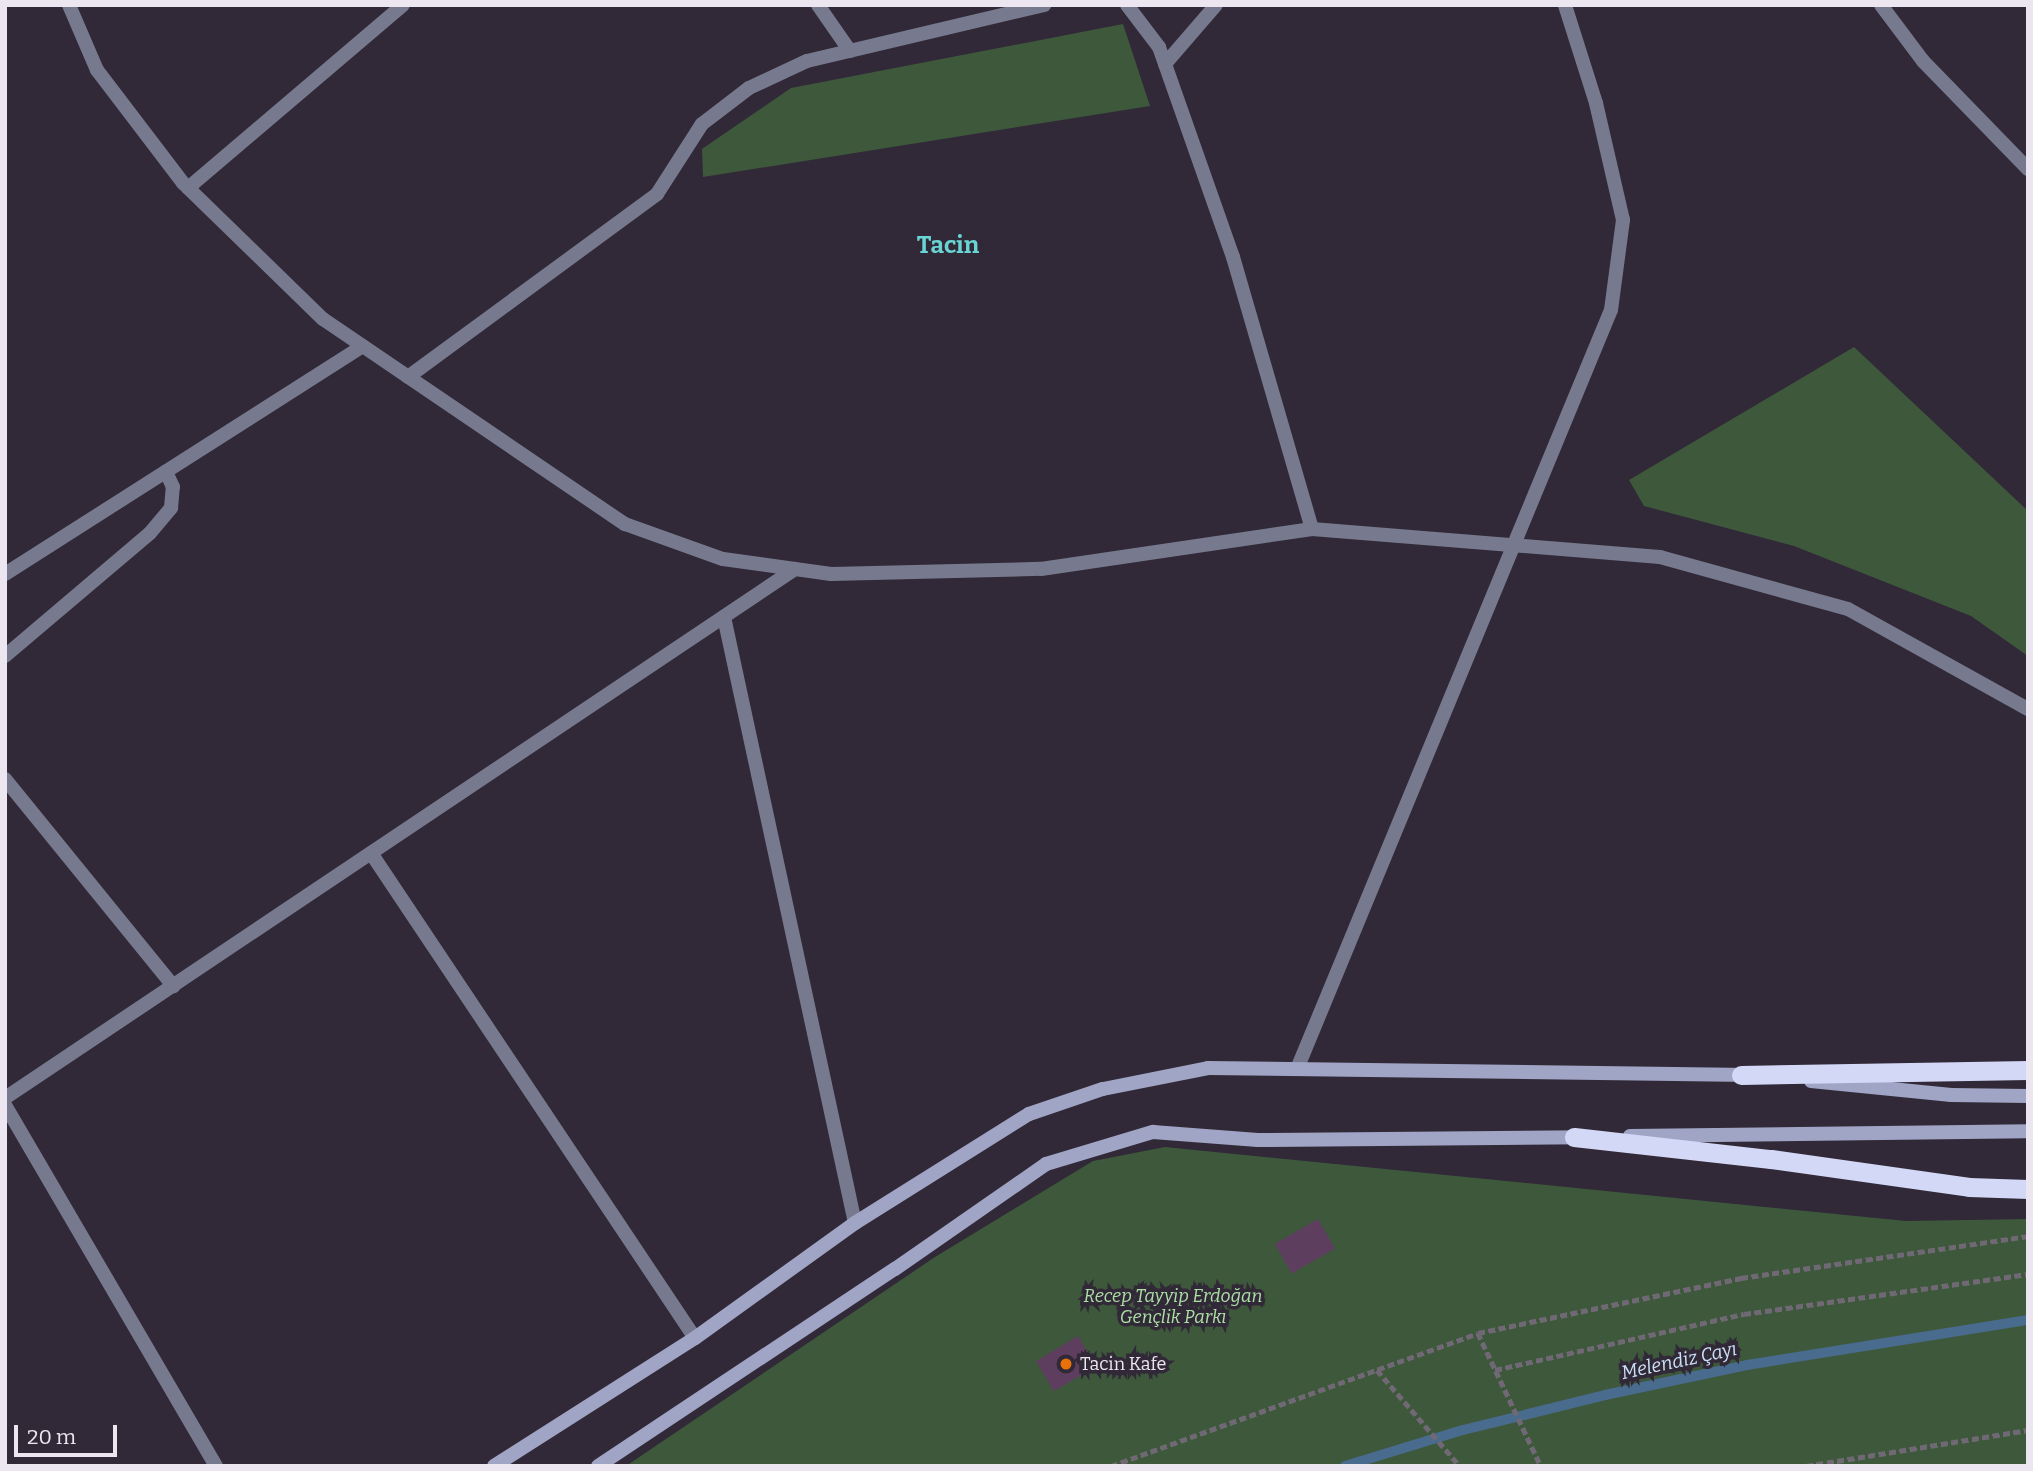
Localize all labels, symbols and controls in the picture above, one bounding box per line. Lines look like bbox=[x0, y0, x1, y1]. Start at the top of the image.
district label: Tacin bbox=[917, 232, 979, 260]
park label: Recep Tayyip Erdoğan Gençlik Parkı bbox=[1084, 1286, 1262, 1328]
water label: Melendiz Çayı bbox=[1619, 1338, 1739, 1384]
place label: Tacin Kafe bbox=[1080, 1353, 1166, 1375]
marker: Tacin Kafe bbox=[1058, 1356, 1074, 1372]
scale bar bbox=[18, 1412, 121, 1456]
text: 20 m bbox=[27, 1424, 76, 1450]

